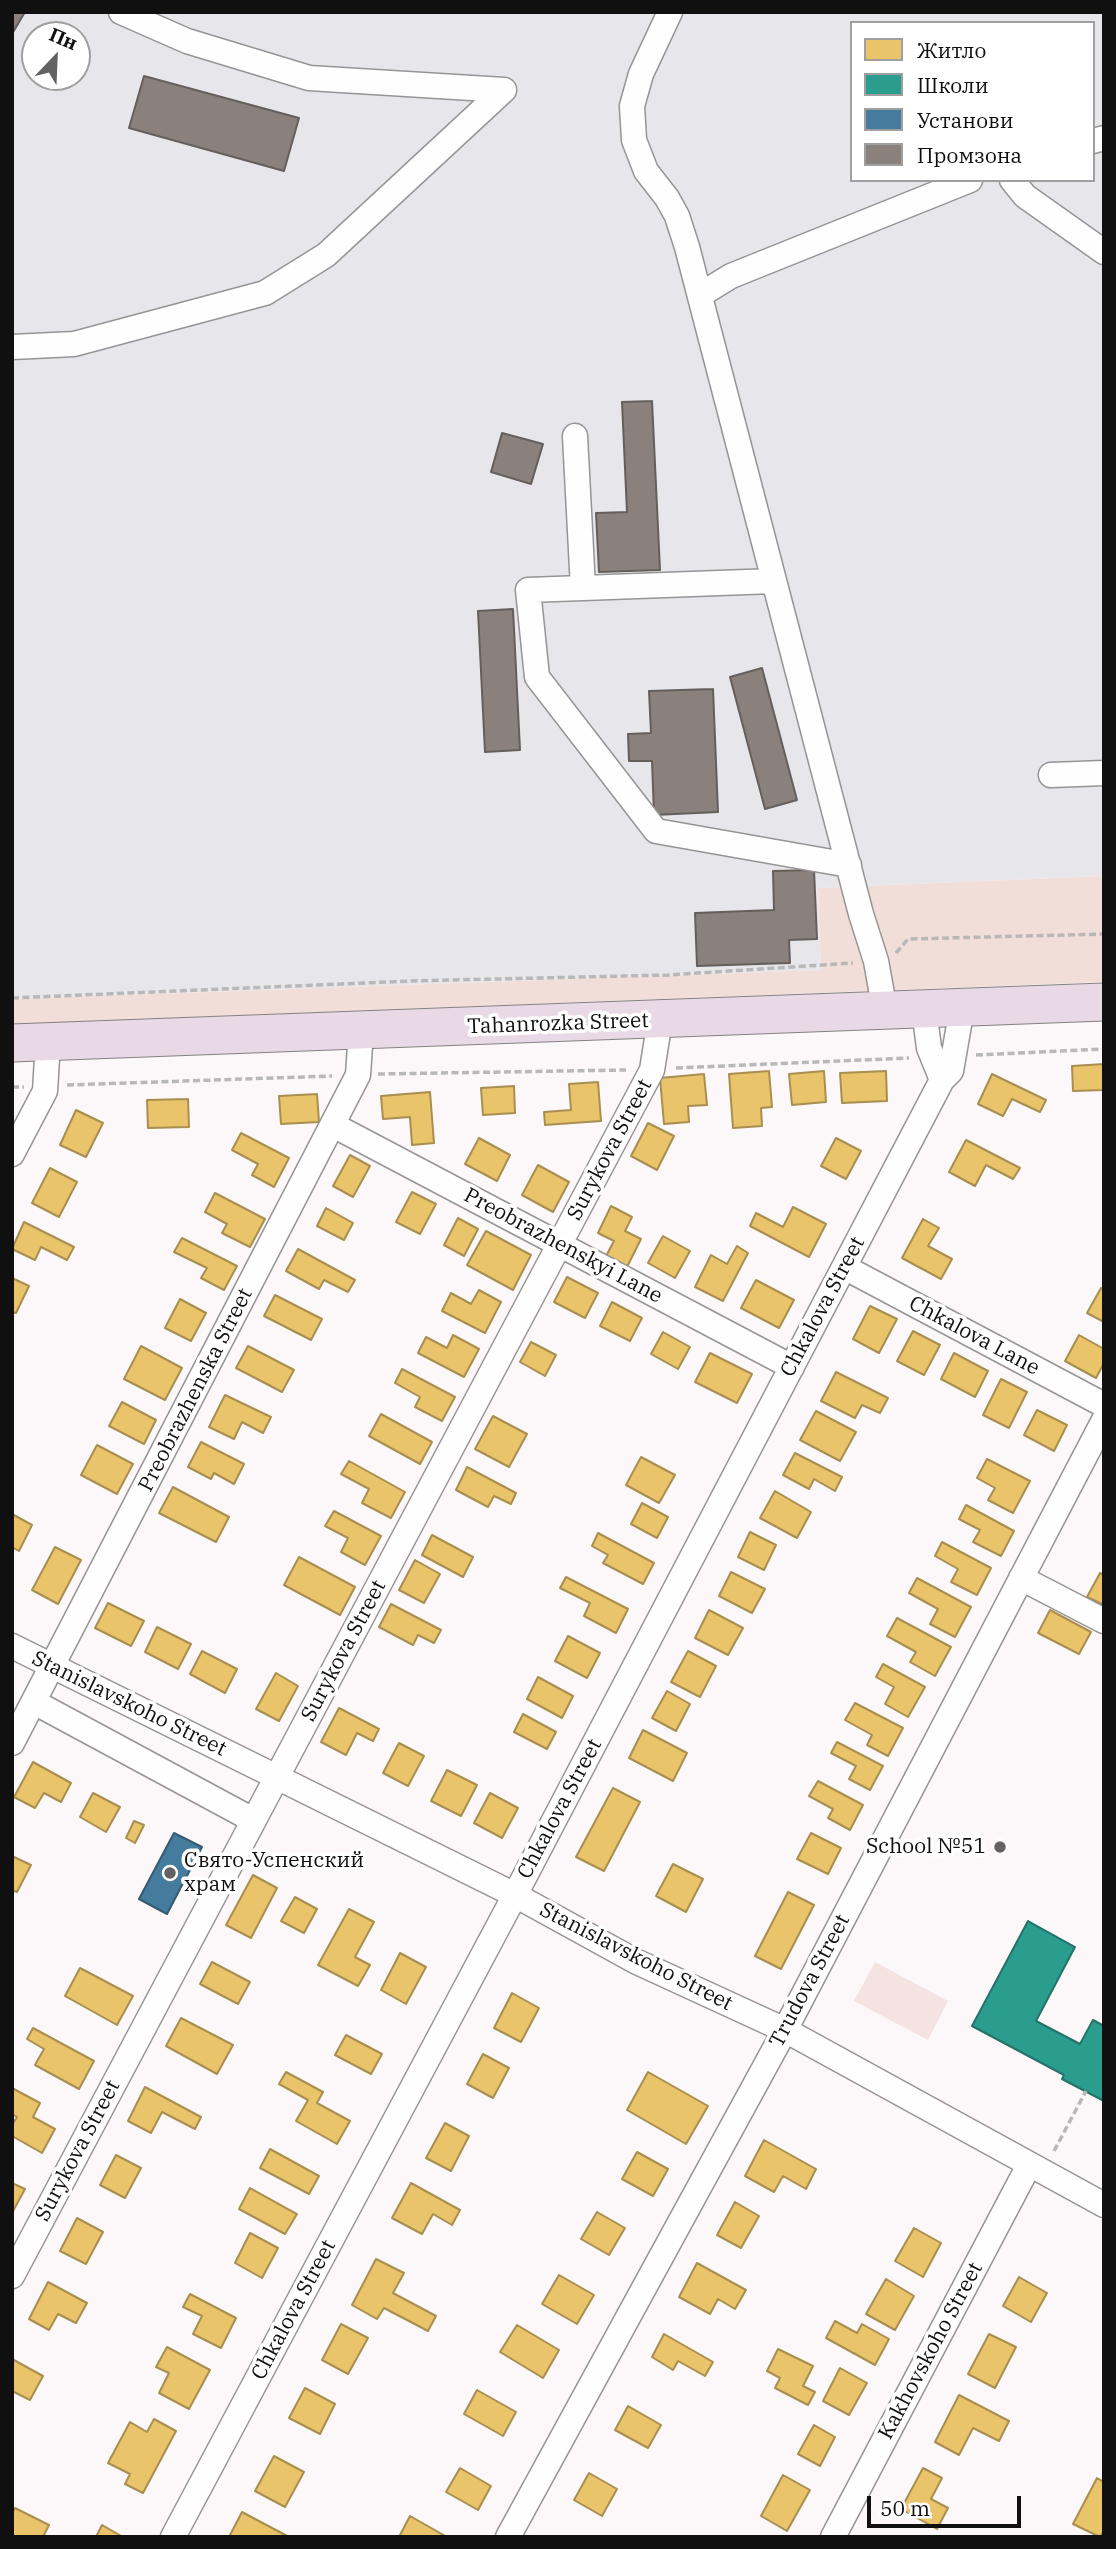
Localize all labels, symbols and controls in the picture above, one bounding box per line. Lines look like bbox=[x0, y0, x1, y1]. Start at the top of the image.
north arrow bbox=[21, 21, 91, 91]
legend bbox=[850, 21, 1095, 182]
text: Пн bbox=[46, 22, 81, 55]
text: Житло bbox=[917, 36, 986, 64]
text: Школи bbox=[917, 71, 989, 99]
text: Установи bbox=[917, 106, 1014, 134]
text: Промзона bbox=[917, 141, 1022, 169]
street label: Tahanrozka Street bbox=[467, 1008, 649, 1040]
street label: Surykova Street bbox=[562, 1075, 658, 1225]
street label: Preobrazhenskyi Lane bbox=[460, 1183, 666, 1309]
street label: Chkalova Street bbox=[776, 1233, 870, 1381]
street label: Preobrazhenska Street bbox=[134, 1284, 258, 1496]
street label: Chkalova Lane bbox=[904, 1291, 1044, 1381]
street label: Surykova Street bbox=[296, 1576, 392, 1726]
street label: Stanislavskoho Street bbox=[28, 1646, 230, 1762]
street label: Chkalova Street bbox=[513, 1735, 607, 1883]
place label: School №51 bbox=[866, 1834, 986, 1860]
marker: School №51 bbox=[992, 1839, 1008, 1855]
place label: Свято-Успенский храм bbox=[184, 1848, 364, 1898]
marker: Свято-Успенский храм bbox=[162, 1865, 178, 1881]
street label: Stanislavskoho Street bbox=[535, 1897, 737, 2017]
street label: Trudova Street bbox=[764, 1910, 856, 2052]
street label: Surykova Street bbox=[30, 2076, 126, 2226]
street label: Chkalova Street bbox=[247, 2236, 341, 2384]
street label: Kakhovskoho Street bbox=[874, 2258, 988, 2444]
scale bar bbox=[871, 2482, 1025, 2526]
text: 50 m bbox=[880, 2494, 930, 2522]

